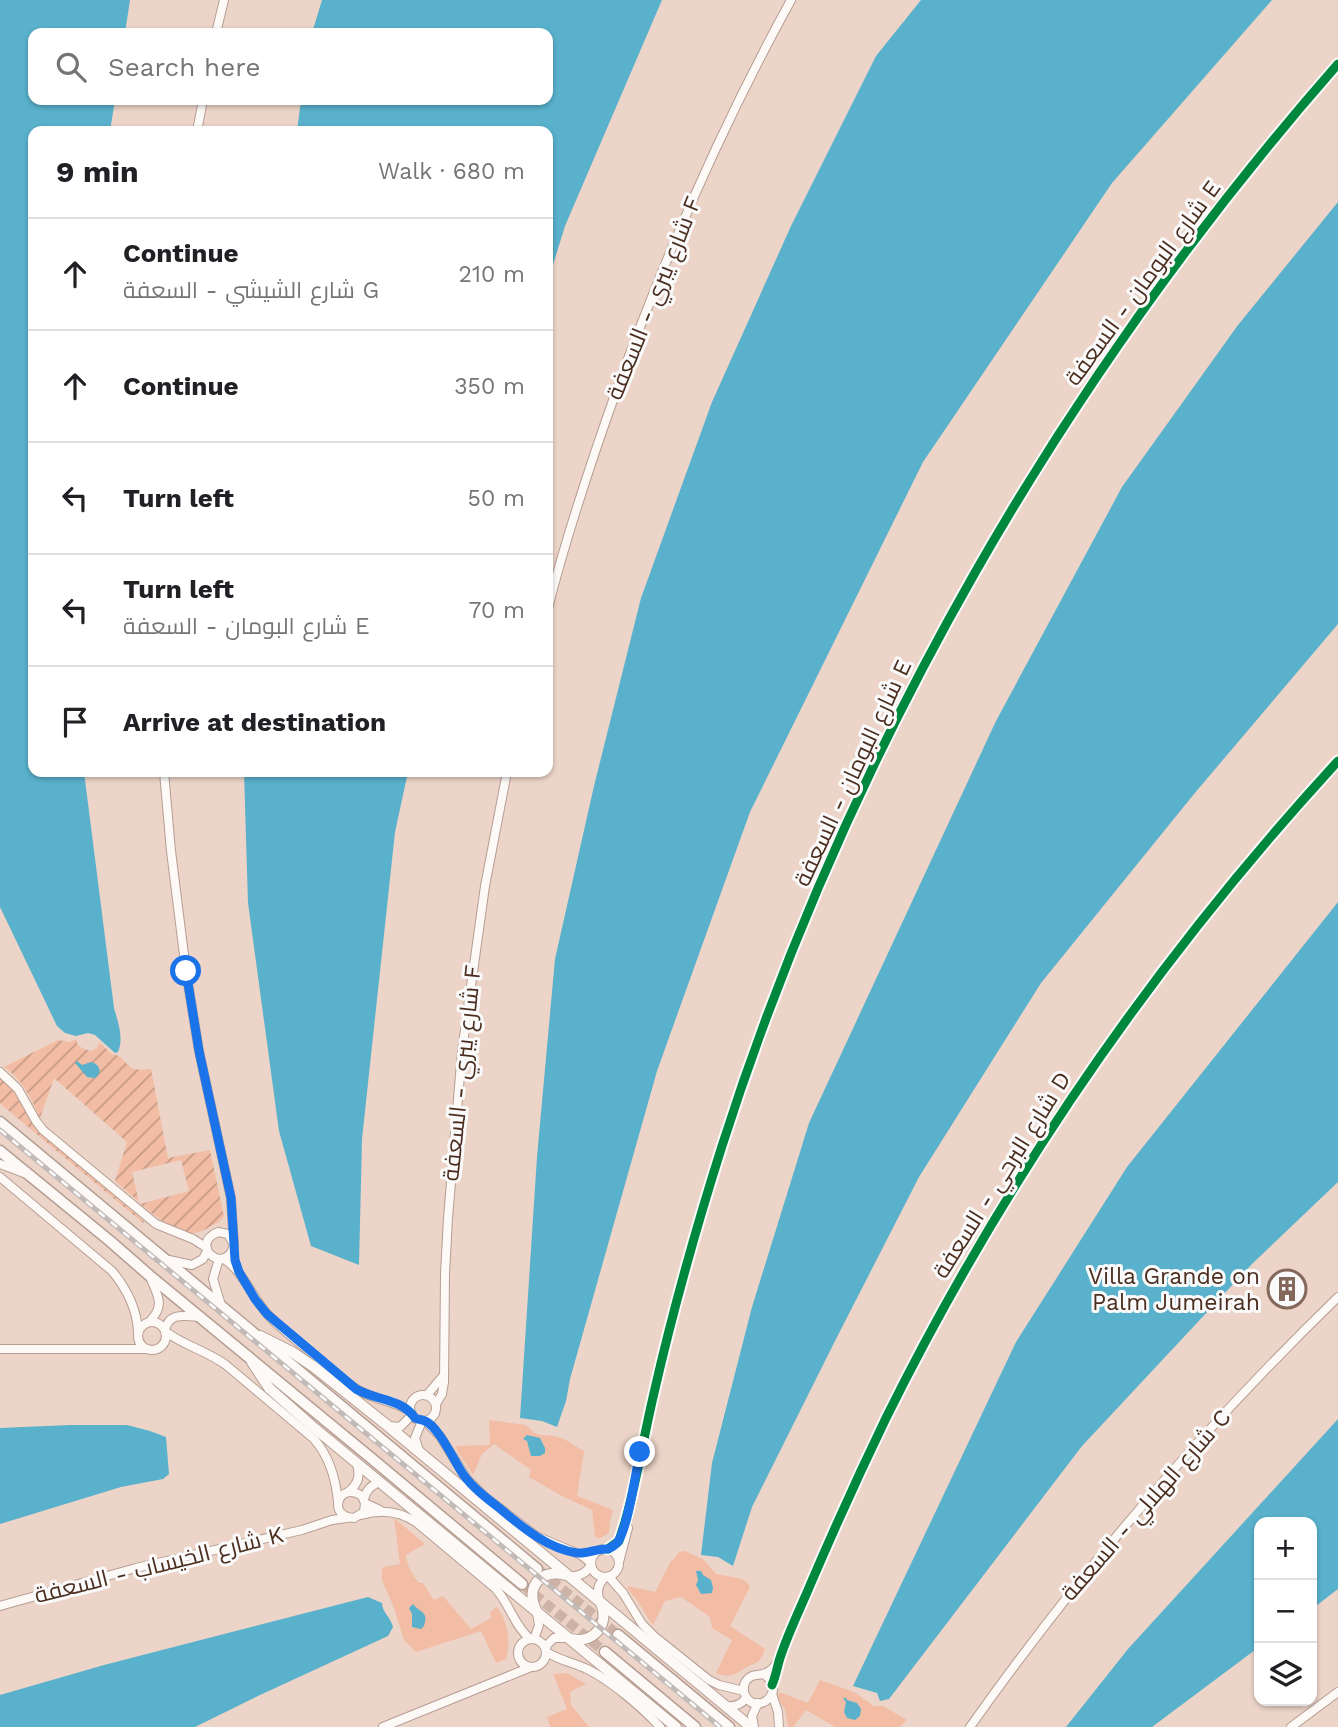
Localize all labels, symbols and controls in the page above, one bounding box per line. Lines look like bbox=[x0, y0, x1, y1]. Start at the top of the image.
search box bbox=[28, 28, 553, 105]
icon: search bbox=[52, 48, 90, 86]
text: Search here bbox=[108, 52, 260, 82]
text: 9 min bbox=[56, 154, 139, 189]
text: Walk · 680 m bbox=[378, 158, 525, 185]
street label: شارع البومان - السعفة E bbox=[1060, 175, 1228, 392]
street label: شارع يبري - السعفة F bbox=[601, 192, 711, 405]
text: Continue bbox=[123, 238, 239, 268]
icon: ahead bbox=[56, 255, 94, 293]
text: 210 m bbox=[459, 261, 525, 288]
text: شارع الشيشي - السعفة G bbox=[123, 277, 379, 304]
icon: ahead bbox=[56, 367, 94, 405]
text: Continue bbox=[123, 371, 239, 401]
text: 350 m bbox=[454, 373, 525, 400]
icon: left bbox=[56, 479, 94, 517]
text: Turn left bbox=[123, 483, 234, 513]
text: 50 m bbox=[468, 485, 525, 512]
text: Turn left bbox=[123, 574, 234, 604]
icon: left bbox=[56, 591, 94, 629]
text: 70 m bbox=[468, 597, 525, 624]
text: شارع البومان - السعفة E bbox=[123, 613, 370, 640]
street label: شارع البومان - السعفة E bbox=[789, 656, 919, 891]
icon: arrive bbox=[56, 703, 94, 741]
text: Arrive at destination bbox=[123, 707, 386, 737]
route start bbox=[170, 955, 201, 986]
street label: شارع يبري - السعفة F bbox=[437, 964, 491, 1183]
street label: شارع البرحي - السعفة D bbox=[927, 1067, 1080, 1285]
place label: Villa Grande on Palm Jumeirah bbox=[1088, 1263, 1260, 1316]
building icon: Villa Grande on Palm Jumeirah bbox=[1266, 1268, 1308, 1310]
street label: شارع الهلالي - السعفة C bbox=[1055, 1404, 1240, 1609]
route end bbox=[624, 1436, 655, 1467]
map controls bbox=[1254, 1517, 1317, 1706]
button: + bbox=[1254, 1517, 1317, 1580]
street label: شارع الخيساب - السعفة K bbox=[32, 1521, 287, 1611]
button: − bbox=[1254, 1580, 1317, 1643]
button: layers bbox=[1254, 1643, 1317, 1706]

